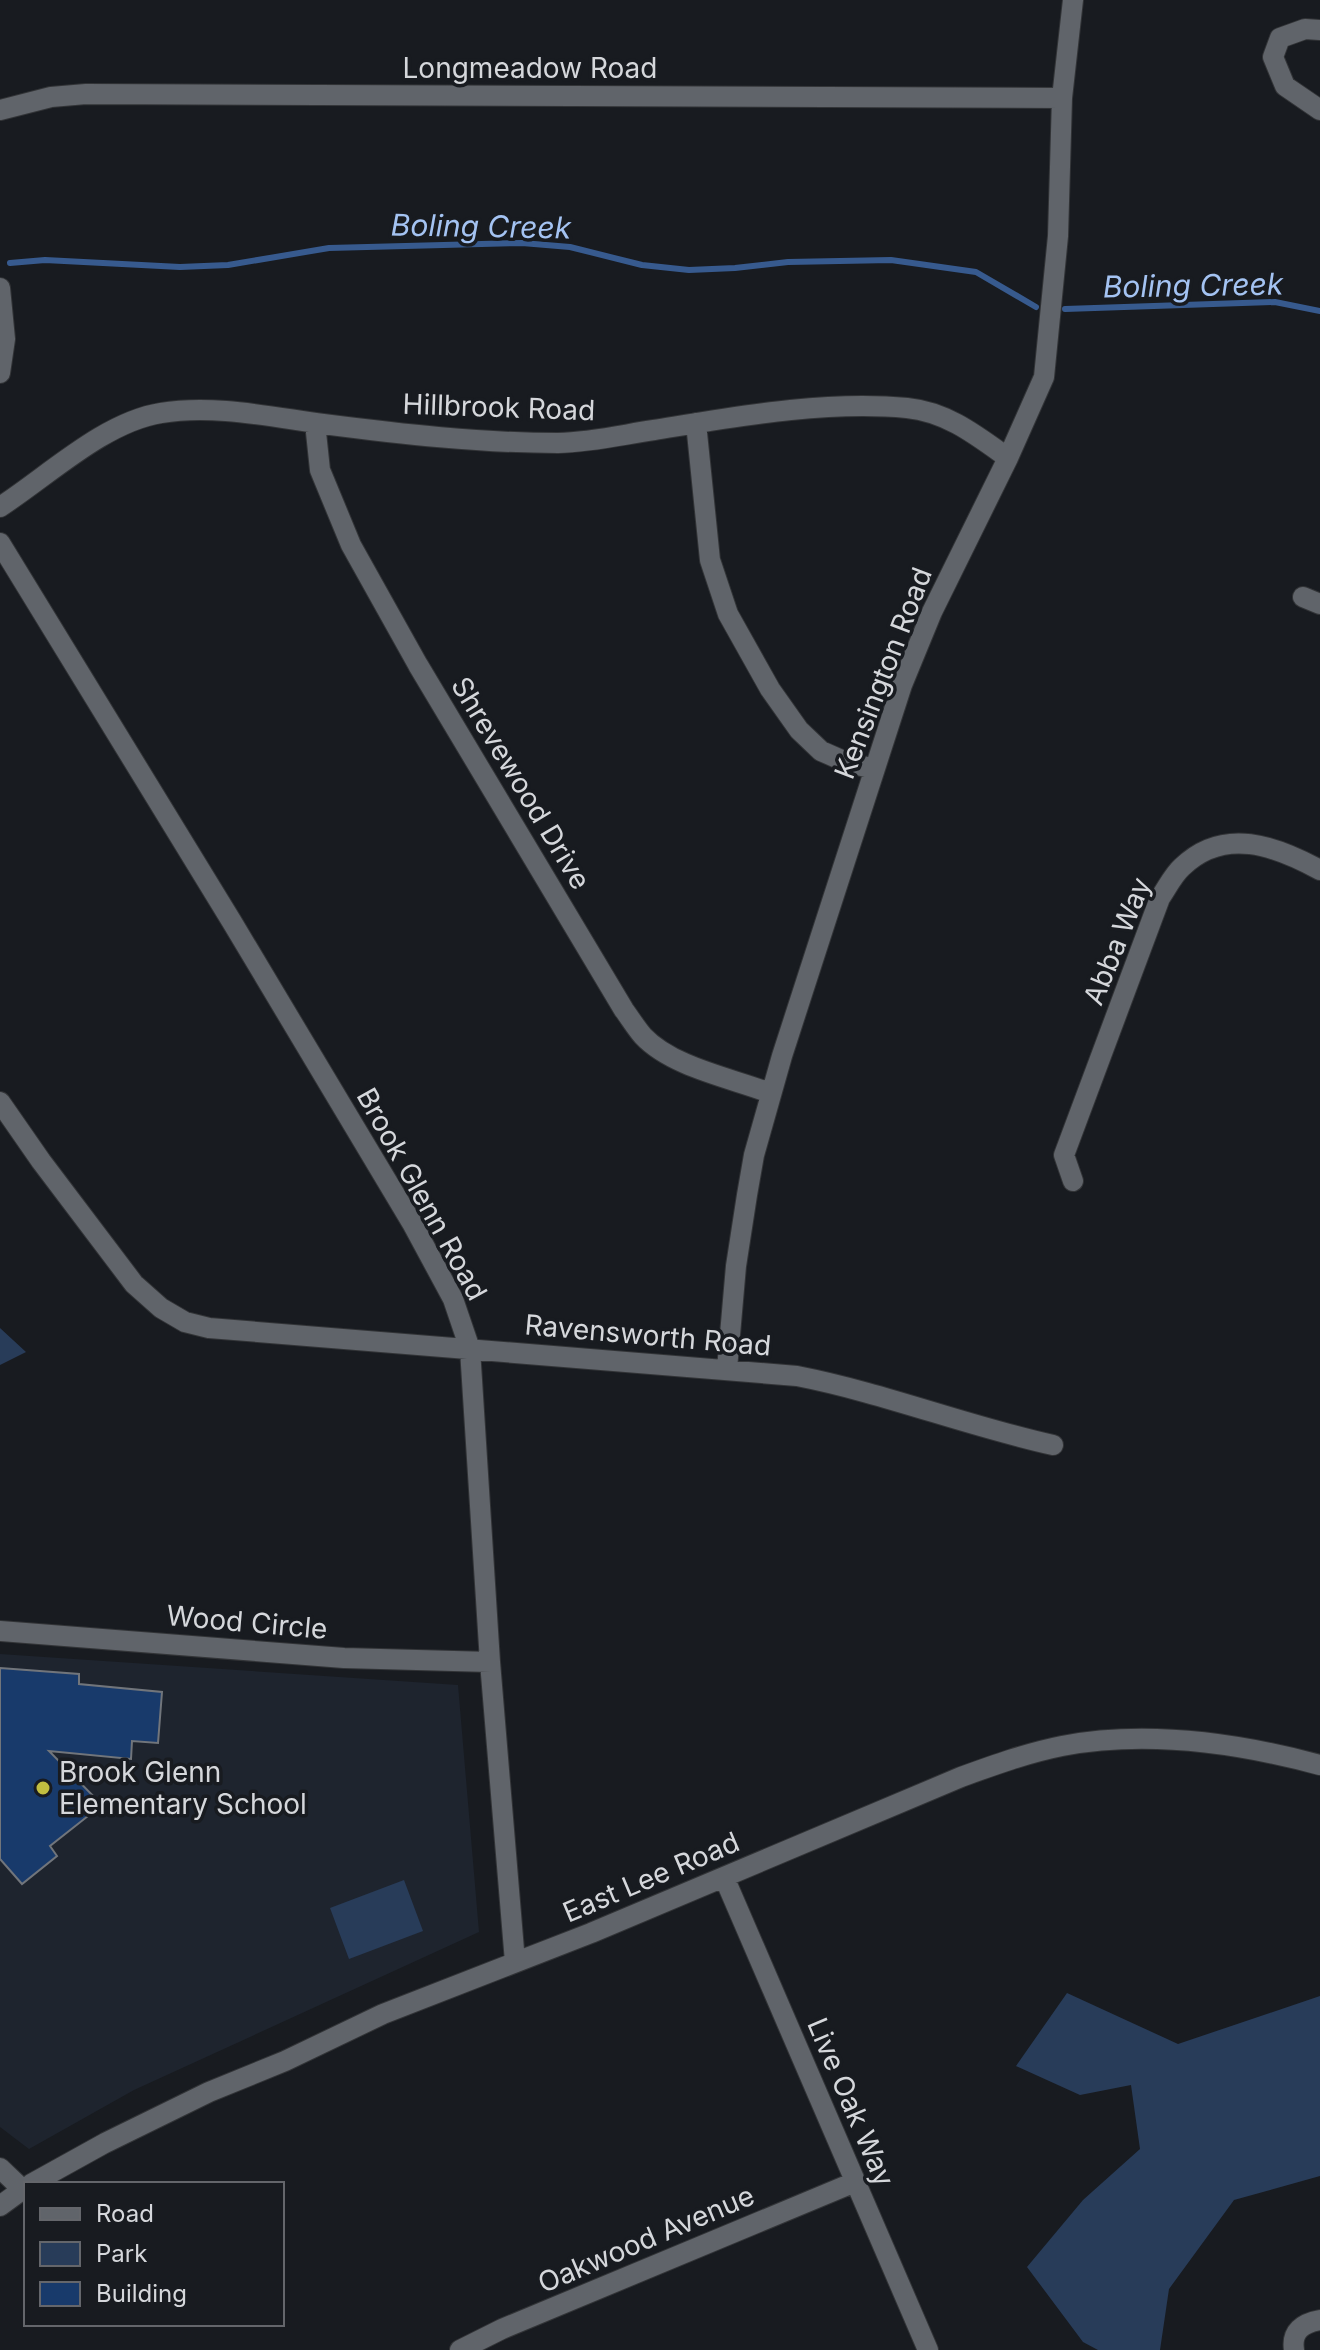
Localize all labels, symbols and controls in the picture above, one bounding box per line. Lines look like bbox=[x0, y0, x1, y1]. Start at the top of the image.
street label: Longmeadow Road bbox=[403, 51, 657, 85]
water label: Boling Creek bbox=[390, 206, 572, 246]
water label: Boling Creek bbox=[1102, 265, 1284, 305]
street label: Hillbrook Road bbox=[402, 387, 596, 427]
street label: Kensington Road bbox=[827, 563, 939, 783]
street label: Shrevewood Drive bbox=[444, 671, 598, 895]
street label: Abba Way bbox=[1076, 872, 1158, 1010]
street label: Brook Glenn Road bbox=[350, 1082, 494, 1306]
street label: Ravensworth Road bbox=[523, 1307, 773, 1363]
street label: Wood Circle bbox=[165, 1598, 329, 1646]
place label: Brook Glenn Elementary School bbox=[59, 1755, 307, 1821]
marker: Brook Glenn Elementary School bbox=[34, 1779, 52, 1797]
street label: East Lee Road bbox=[558, 1825, 744, 1929]
street label: Live Oak Way bbox=[800, 2013, 902, 2191]
street label: Oakwood Avenue bbox=[533, 2178, 759, 2300]
legend bbox=[24, 2182, 284, 2326]
text: Road bbox=[96, 2199, 154, 2228]
text: Park bbox=[96, 2239, 147, 2268]
text: Building bbox=[96, 2279, 187, 2308]

